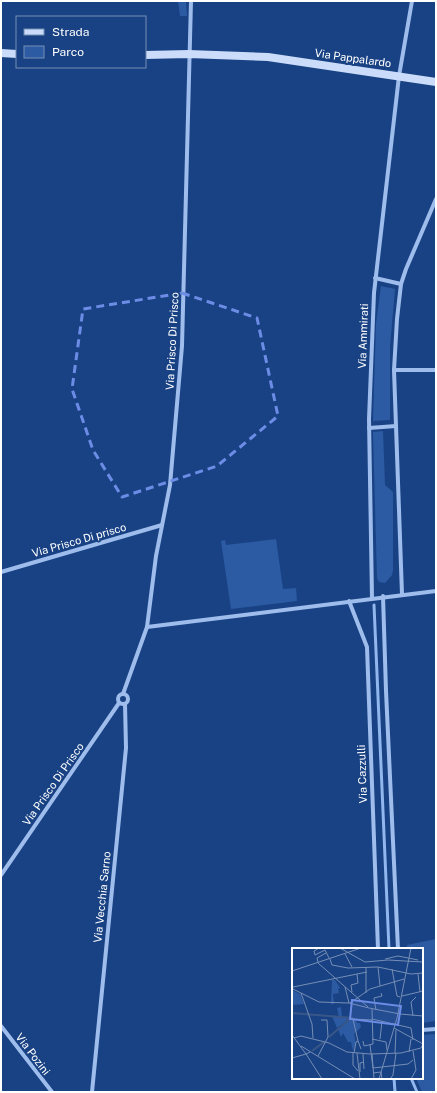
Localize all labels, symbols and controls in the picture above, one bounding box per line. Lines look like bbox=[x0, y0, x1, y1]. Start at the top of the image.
legend bbox=[16, 16, 146, 68]
text: Strada bbox=[52, 25, 89, 39]
text: Parco bbox=[52, 45, 84, 59]
street label: Via Pappalardo bbox=[314, 47, 392, 69]
street label: Via Prisco Di Prisco bbox=[163, 292, 181, 390]
street label: Via Ammirati bbox=[356, 303, 370, 369]
street label: Via Prisco Di prisco bbox=[30, 521, 128, 559]
street label: Via Prisco Di Prisco bbox=[20, 740, 86, 828]
street label: Via Cazzulli bbox=[355, 744, 369, 804]
street label: Via Vecchia Sarno bbox=[91, 851, 113, 943]
inset map bbox=[292, 948, 423, 1079]
street label: Via Pozini bbox=[13, 1031, 53, 1077]

